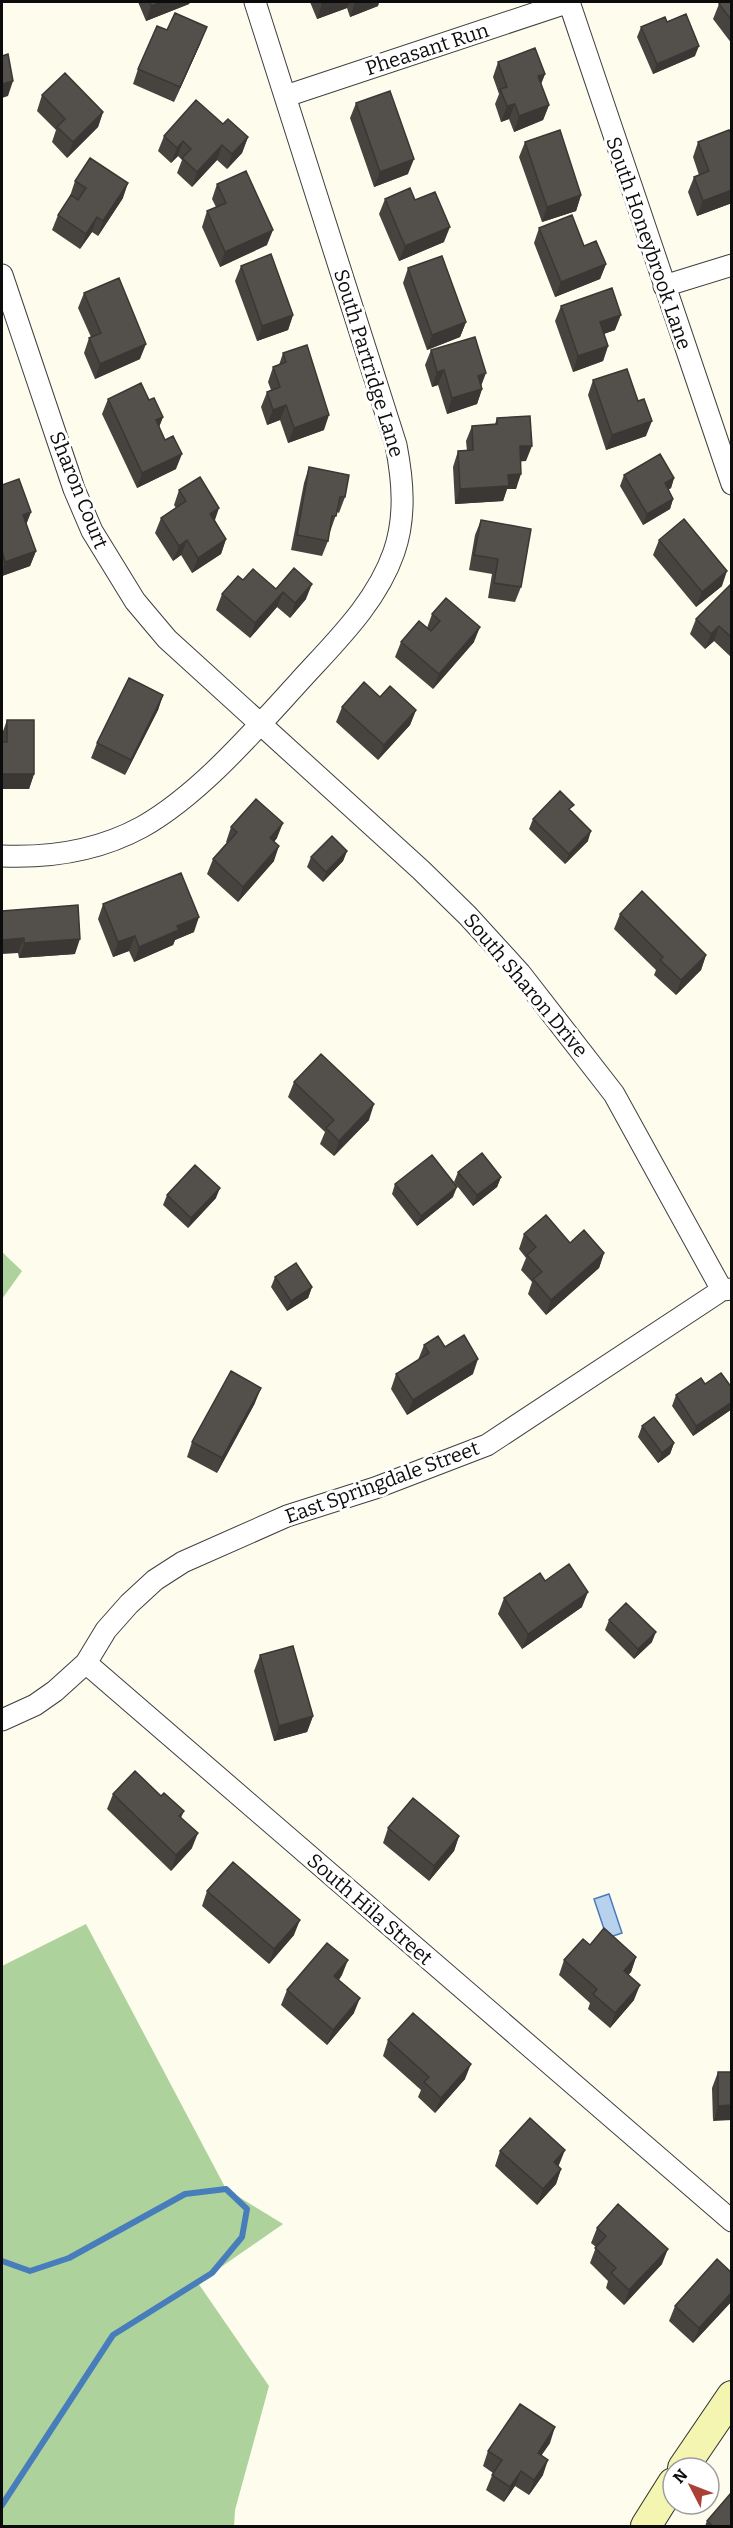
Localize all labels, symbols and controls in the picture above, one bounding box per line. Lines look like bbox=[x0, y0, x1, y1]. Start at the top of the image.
street label: Pheasant Run bbox=[362, 18, 492, 80]
street label: South Honeybrook Lane bbox=[601, 133, 697, 353]
street label: South Partridge Lane bbox=[329, 266, 409, 460]
street label: Sharon Court bbox=[45, 428, 113, 552]
street label: South Sharon Drive bbox=[459, 908, 593, 1062]
street label: East Springdale Street bbox=[282, 1436, 482, 1528]
street label: South Hila Street bbox=[303, 1848, 437, 1970]
north arrow bbox=[661, 2456, 721, 2516]
text: N bbox=[669, 2465, 691, 2487]

